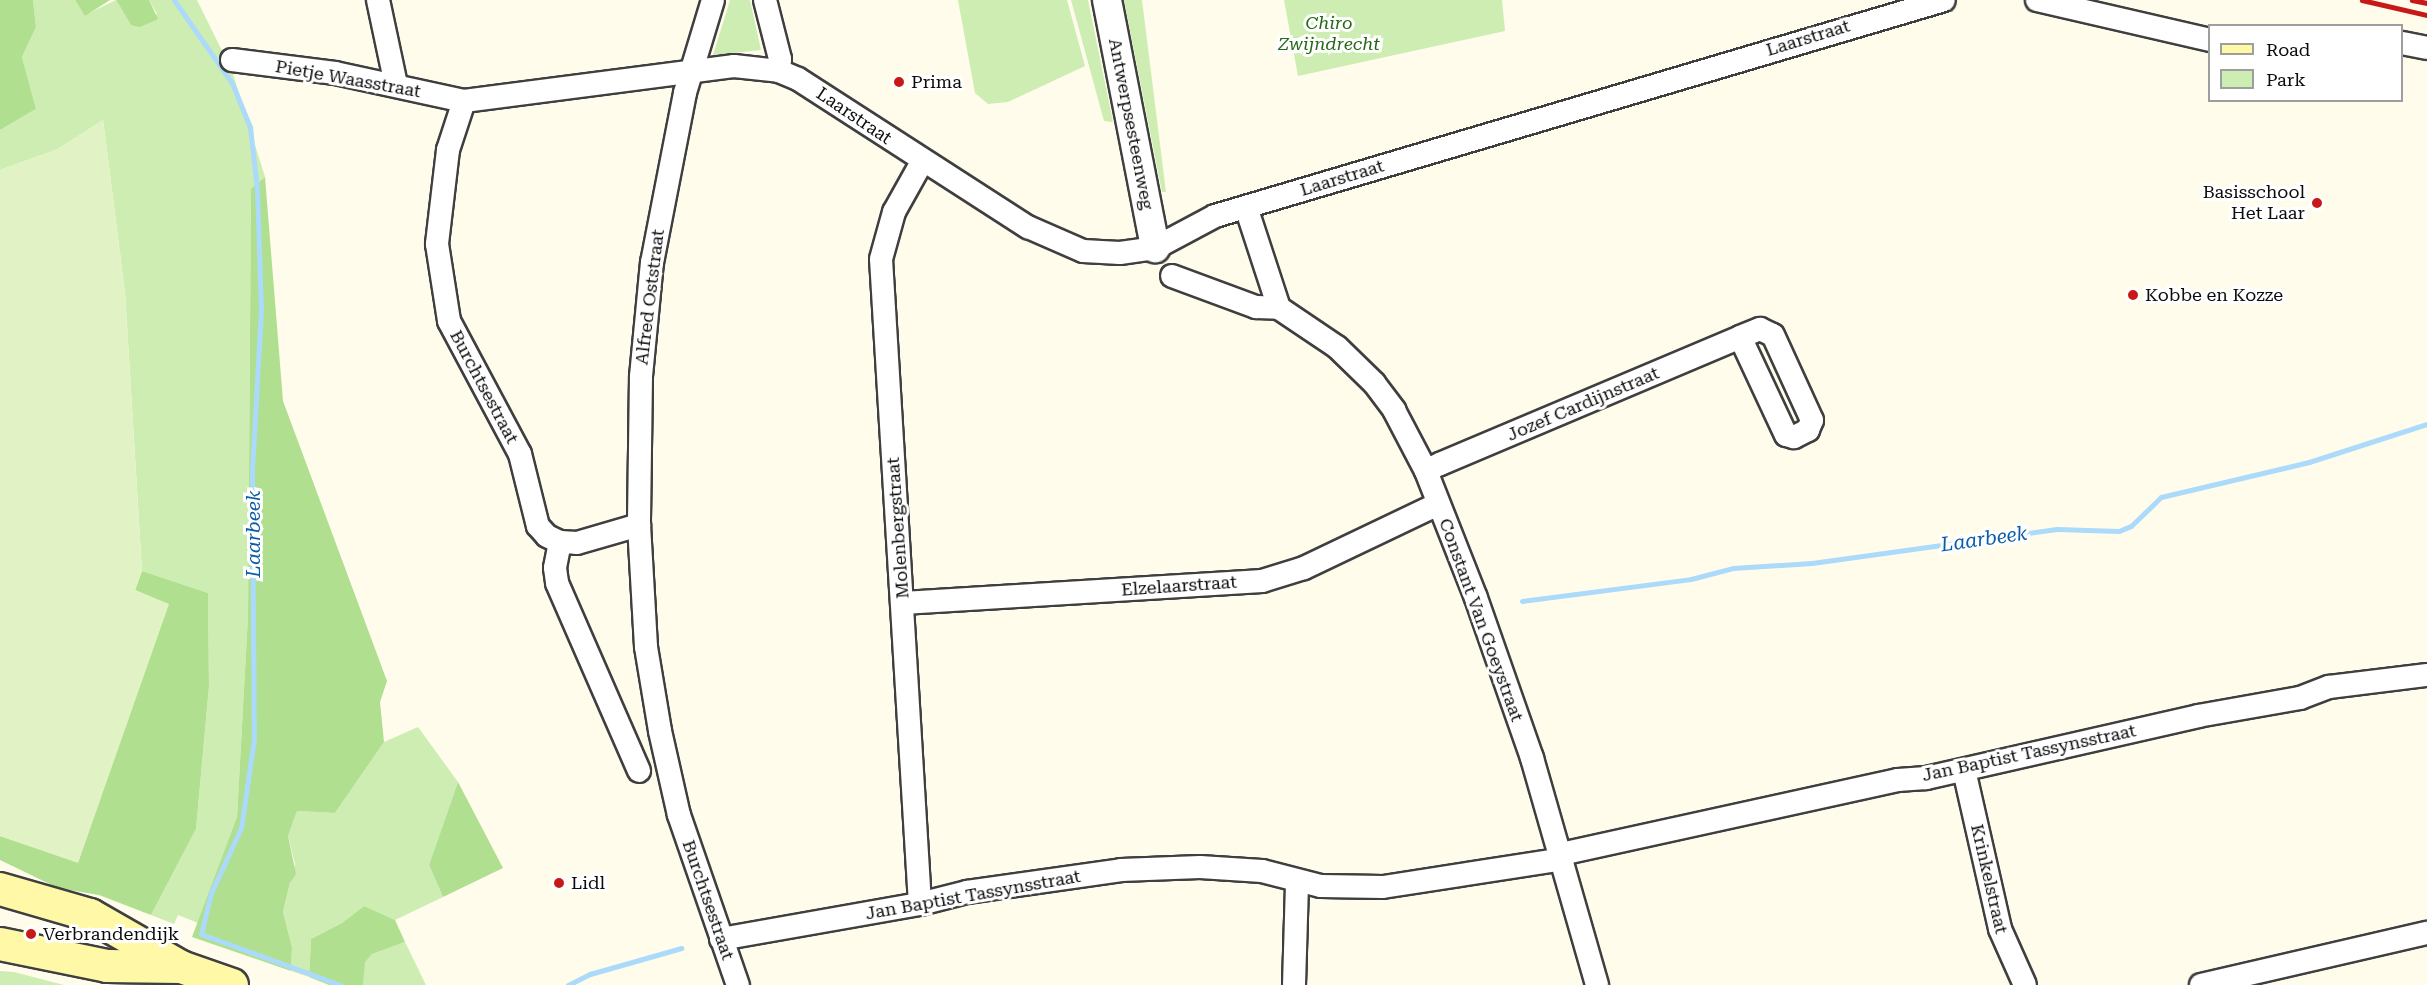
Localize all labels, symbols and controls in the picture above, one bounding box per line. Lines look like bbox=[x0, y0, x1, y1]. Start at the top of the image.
park label: Chiro Zwijndrecht bbox=[1278, 13, 1380, 56]
street label: Laarstraat bbox=[1764, 15, 1852, 61]
legend bbox=[2208, 24, 2403, 102]
street label: Antwerpsesteenweg bbox=[1104, 37, 1158, 211]
text: Road bbox=[2266, 39, 2310, 60]
street label: Pietje Waasstraat bbox=[274, 56, 422, 102]
text: Park bbox=[2266, 69, 2306, 90]
place label: Prima bbox=[911, 71, 962, 93]
marker: Prima bbox=[892, 75, 906, 89]
street label: Laarstraat bbox=[812, 83, 896, 149]
street label: Laarstraat bbox=[1298, 155, 1386, 201]
place label: Basisschool Het Laar bbox=[2203, 182, 2305, 224]
marker: Basisschool Het Laar bbox=[2310, 196, 2324, 210]
street label: Alfred Oststraat bbox=[631, 228, 669, 366]
place label: Kobbe en Kozze bbox=[2145, 284, 2283, 306]
marker: Kobbe en Kozze bbox=[2126, 288, 2140, 302]
street label: Burchtsestraat bbox=[445, 327, 523, 447]
street label: Jozef Cardijnstraat bbox=[1504, 362, 1662, 446]
street label: Molenbergstraat bbox=[882, 456, 914, 600]
water label: Laarbeek bbox=[241, 490, 265, 578]
street label: Constant Van Goeystraat bbox=[1434, 515, 1528, 725]
water label: Laarbeek bbox=[1939, 521, 2029, 557]
street label: Elzelaarstraat bbox=[1120, 571, 1238, 601]
street label: Jan Baptist Tassynsstraat bbox=[1920, 720, 2138, 786]
street label: Krinkelstraat bbox=[1966, 822, 2012, 936]
street label: Burchtsestraat bbox=[677, 837, 739, 963]
street label: Jan Baptist Tassynsstraat bbox=[864, 865, 1082, 925]
place label: Lidl bbox=[571, 872, 605, 894]
marker: Lidl bbox=[552, 876, 566, 890]
place label: Verbrandendijk bbox=[43, 923, 179, 945]
marker: Verbrandendijk bbox=[24, 927, 38, 941]

